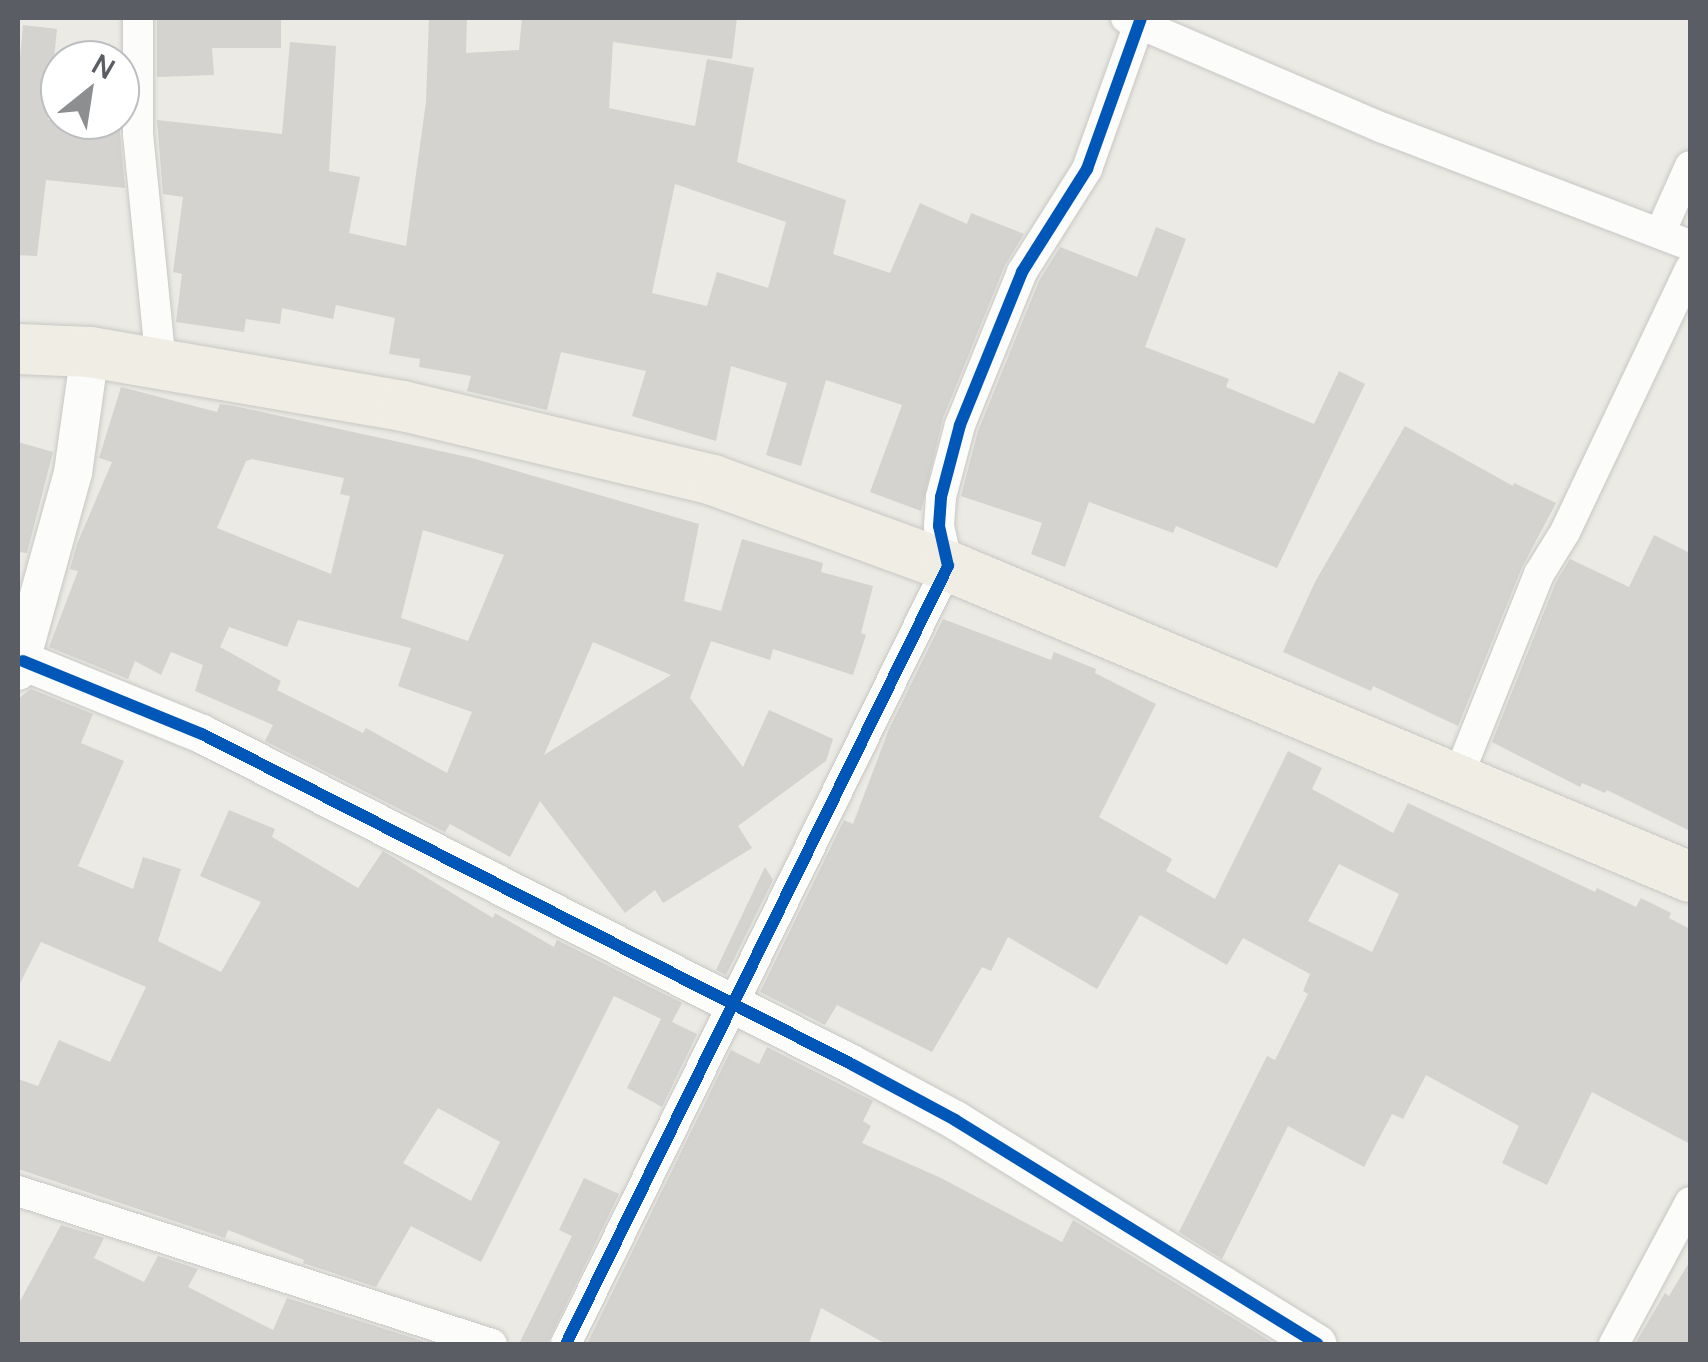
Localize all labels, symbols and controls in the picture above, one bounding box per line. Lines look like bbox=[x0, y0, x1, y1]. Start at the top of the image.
north arrow bbox=[40, 40, 140, 140]
text: N bbox=[86, 44, 122, 87]

